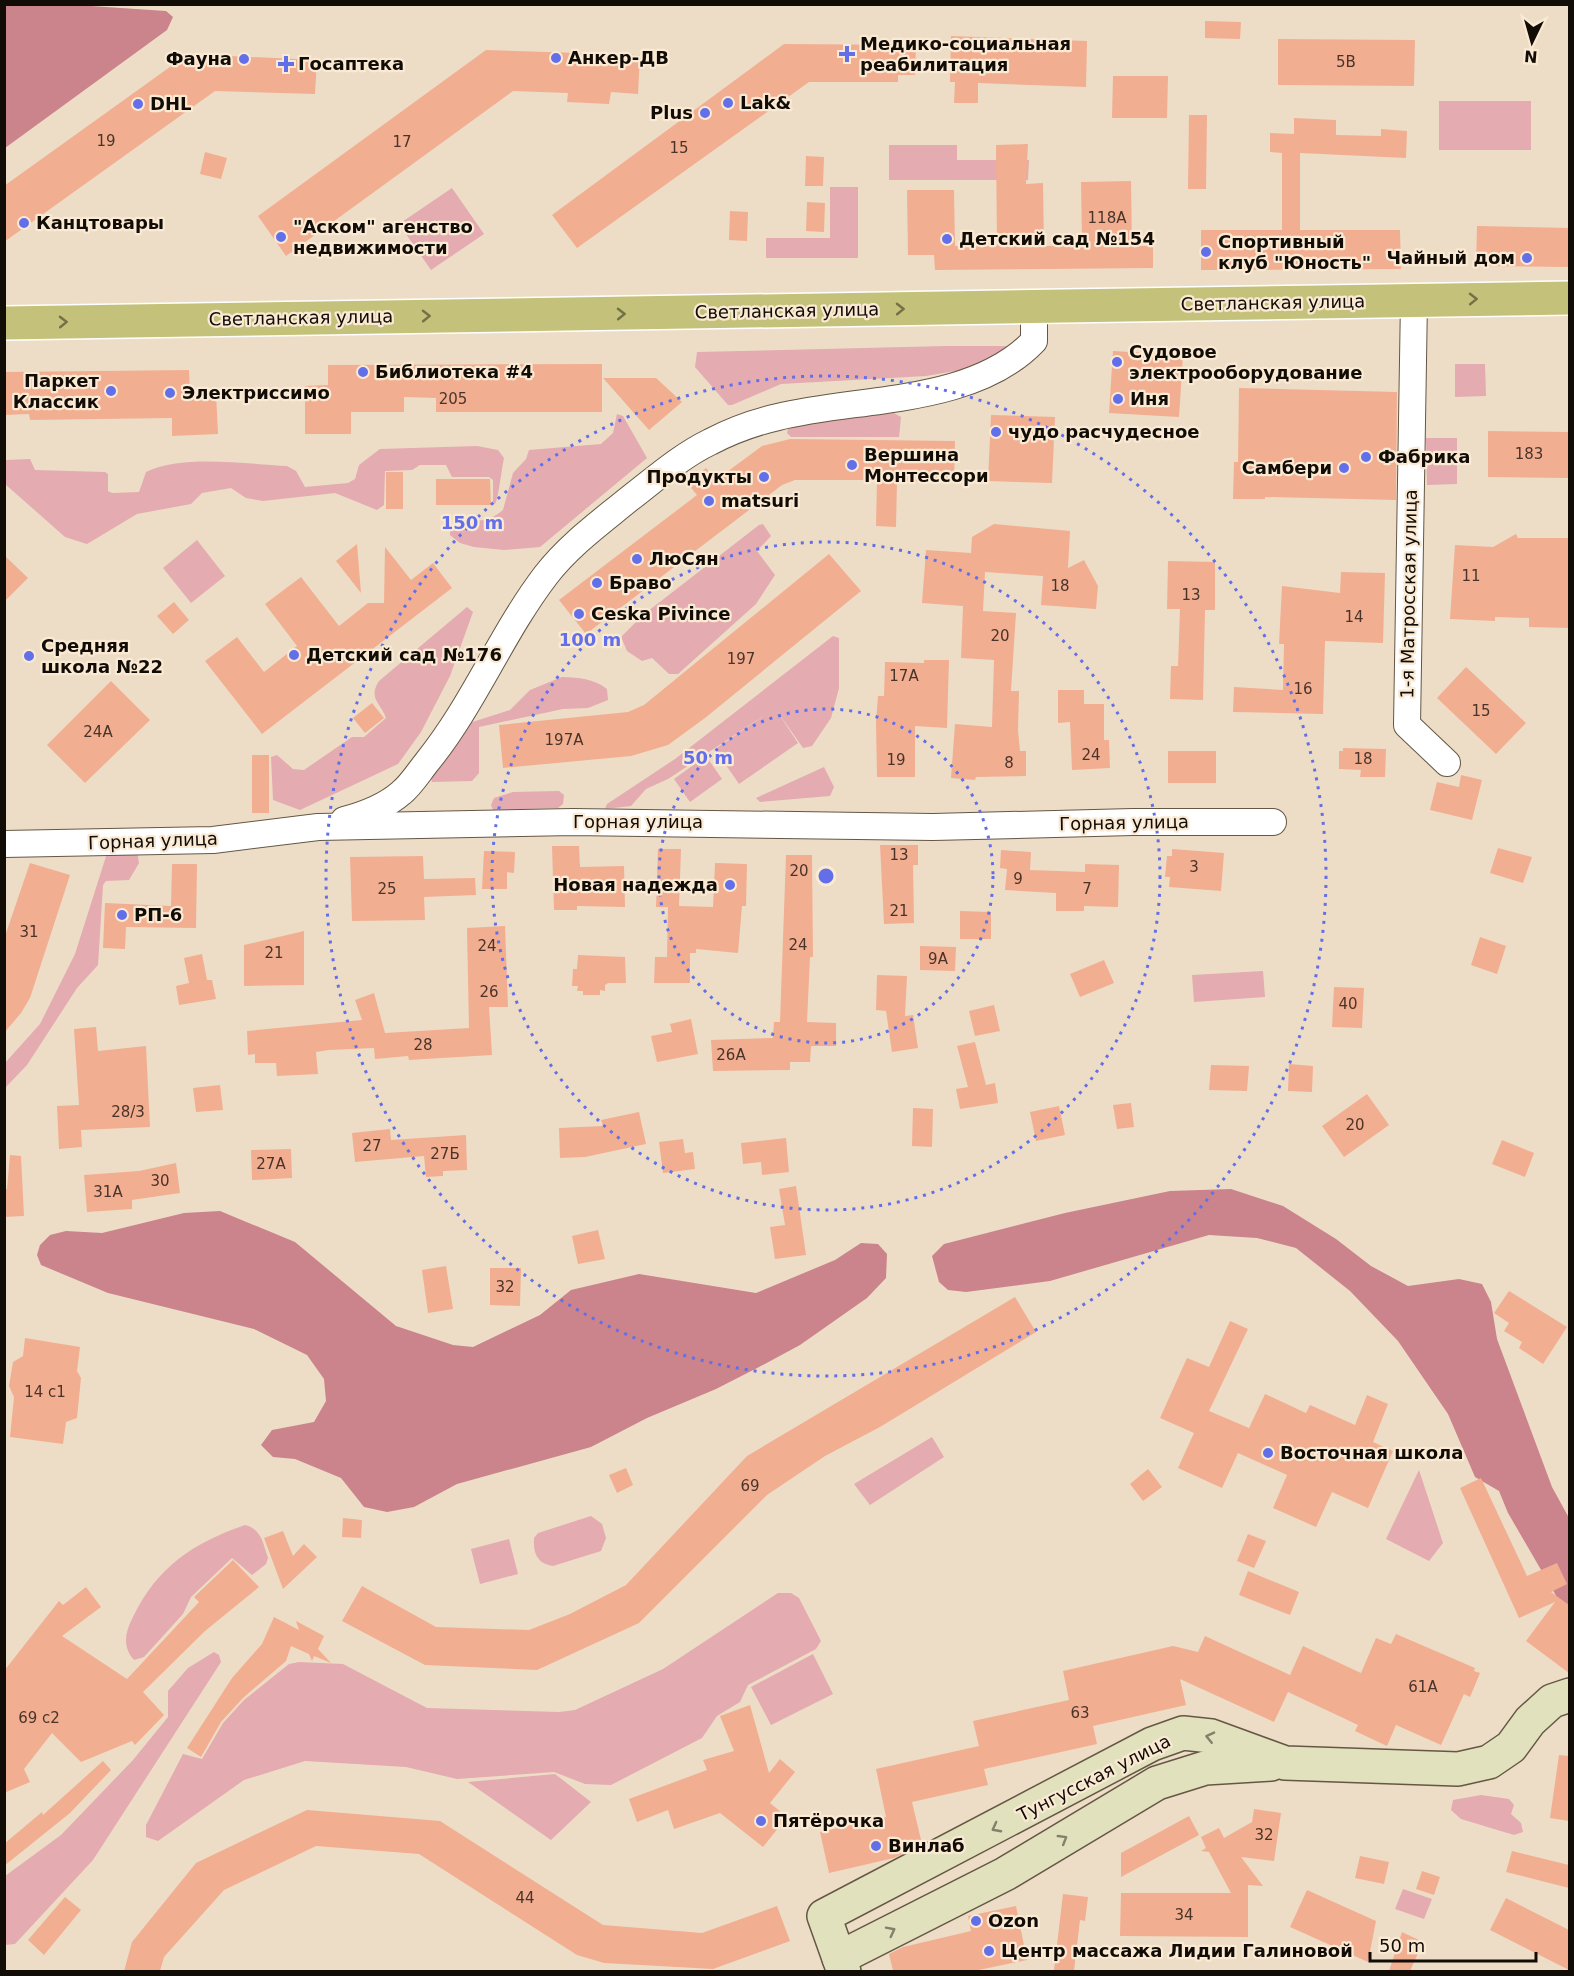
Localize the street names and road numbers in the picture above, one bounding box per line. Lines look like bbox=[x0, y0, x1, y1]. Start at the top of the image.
street label: Светланская улица bbox=[1181, 290, 1365, 315]
street label: Светланская улица bbox=[695, 298, 879, 323]
street label: Светланская улица bbox=[209, 305, 393, 330]
street label: 1-я Матросская улица bbox=[1396, 489, 1421, 699]
street label: Горная улица bbox=[573, 811, 703, 832]
street label: Горная улица bbox=[1059, 811, 1189, 834]
street label: Горная улица bbox=[88, 828, 218, 853]
street label: Тунгусская улица bbox=[1013, 1730, 1174, 1826]

